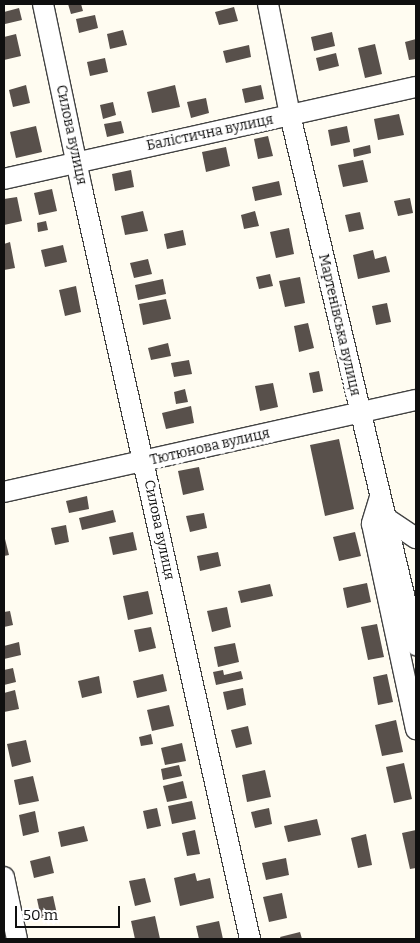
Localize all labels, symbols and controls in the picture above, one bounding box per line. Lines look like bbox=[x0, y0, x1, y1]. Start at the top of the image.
street label: Силова вулиця bbox=[52, 83, 90, 187]
street label: Балістична вулиця bbox=[145, 111, 275, 155]
street label: Мартенівська вулиця bbox=[314, 252, 364, 398]
street label: Тютюнова вулиця bbox=[148, 425, 272, 469]
street label: Силова вулиця bbox=[140, 478, 178, 582]
scale bar bbox=[18, 896, 122, 928]
text: 50 m bbox=[23, 906, 58, 924]

